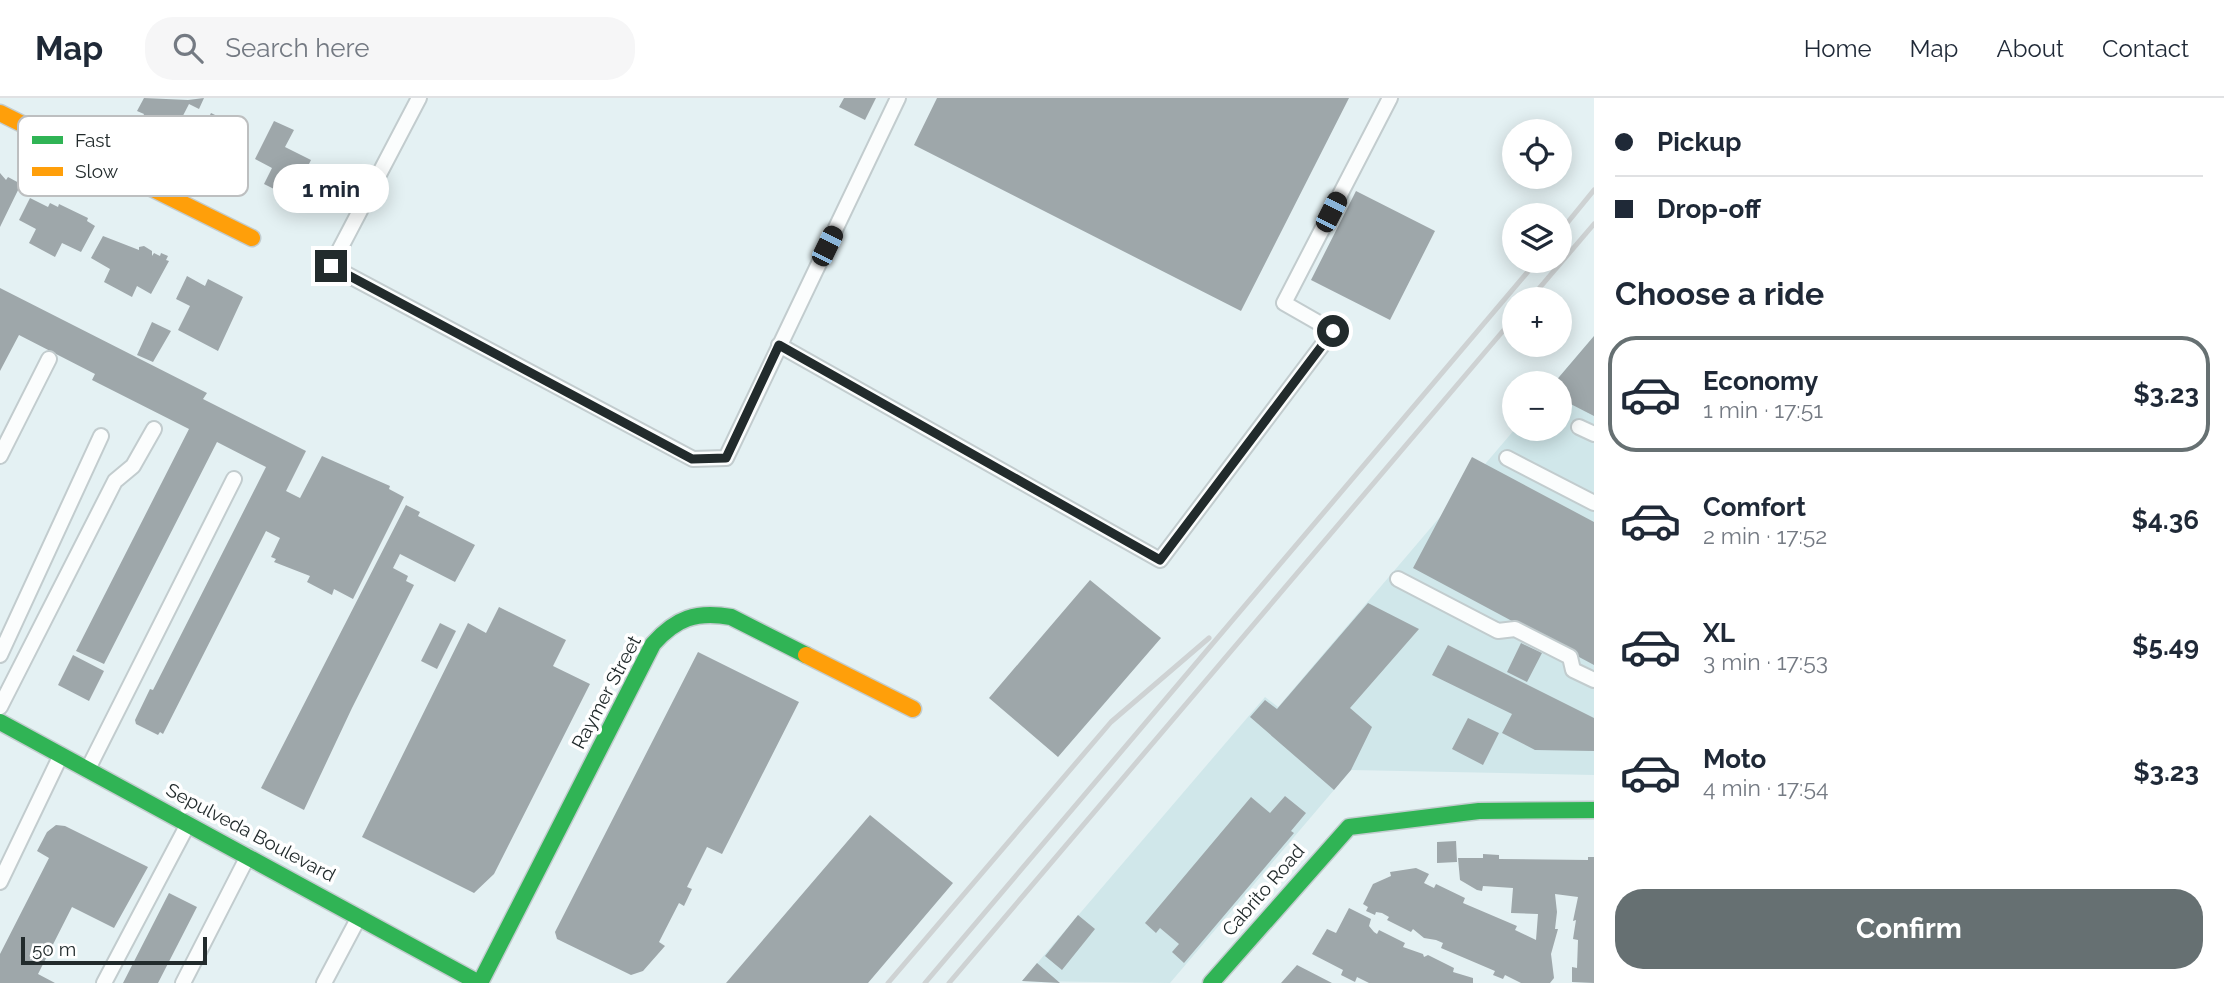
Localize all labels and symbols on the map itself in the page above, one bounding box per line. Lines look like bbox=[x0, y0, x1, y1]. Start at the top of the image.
legend bbox=[18, 116, 248, 196]
text: Fast bbox=[75, 129, 111, 151]
text: Slow bbox=[75, 160, 119, 182]
callout: 1 min bbox=[273, 164, 389, 214]
car bbox=[1313, 189, 1350, 235]
car bbox=[809, 223, 846, 269]
route end bbox=[315, 250, 347, 282]
route start bbox=[1317, 315, 1349, 347]
street label: Raymer Street bbox=[567, 631, 645, 752]
street label: Sepulveda Boulevard bbox=[163, 778, 339, 886]
street label: Cabrito Road bbox=[1217, 840, 1309, 940]
scale bar bbox=[21, 934, 206, 966]

